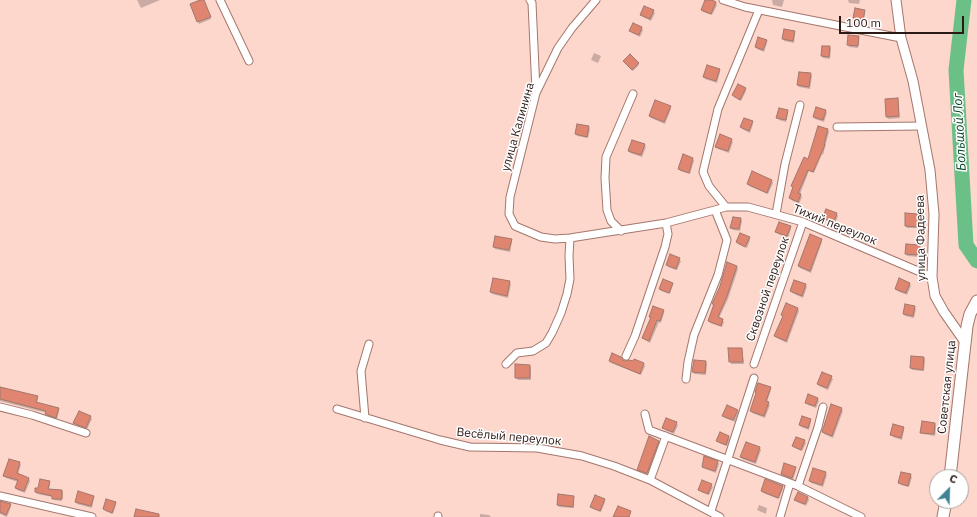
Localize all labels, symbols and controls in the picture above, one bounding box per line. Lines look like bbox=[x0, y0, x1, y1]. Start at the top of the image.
scale bar bbox=[841, 8, 966, 34]
text: 100 m bbox=[846, 15, 881, 30]
street label: улица Калинина bbox=[498, 81, 538, 173]
water label: Большой Лог bbox=[950, 93, 970, 171]
street label: улица Фадеева bbox=[913, 195, 929, 281]
street label: Тихий переулок bbox=[791, 202, 879, 248]
street label: Сквозной переулок bbox=[743, 235, 793, 343]
street label: Советская улица bbox=[935, 339, 959, 435]
street label: Весёлый переулок bbox=[456, 425, 562, 449]
north arrow bbox=[929, 469, 969, 509]
text: С bbox=[947, 471, 959, 487]

